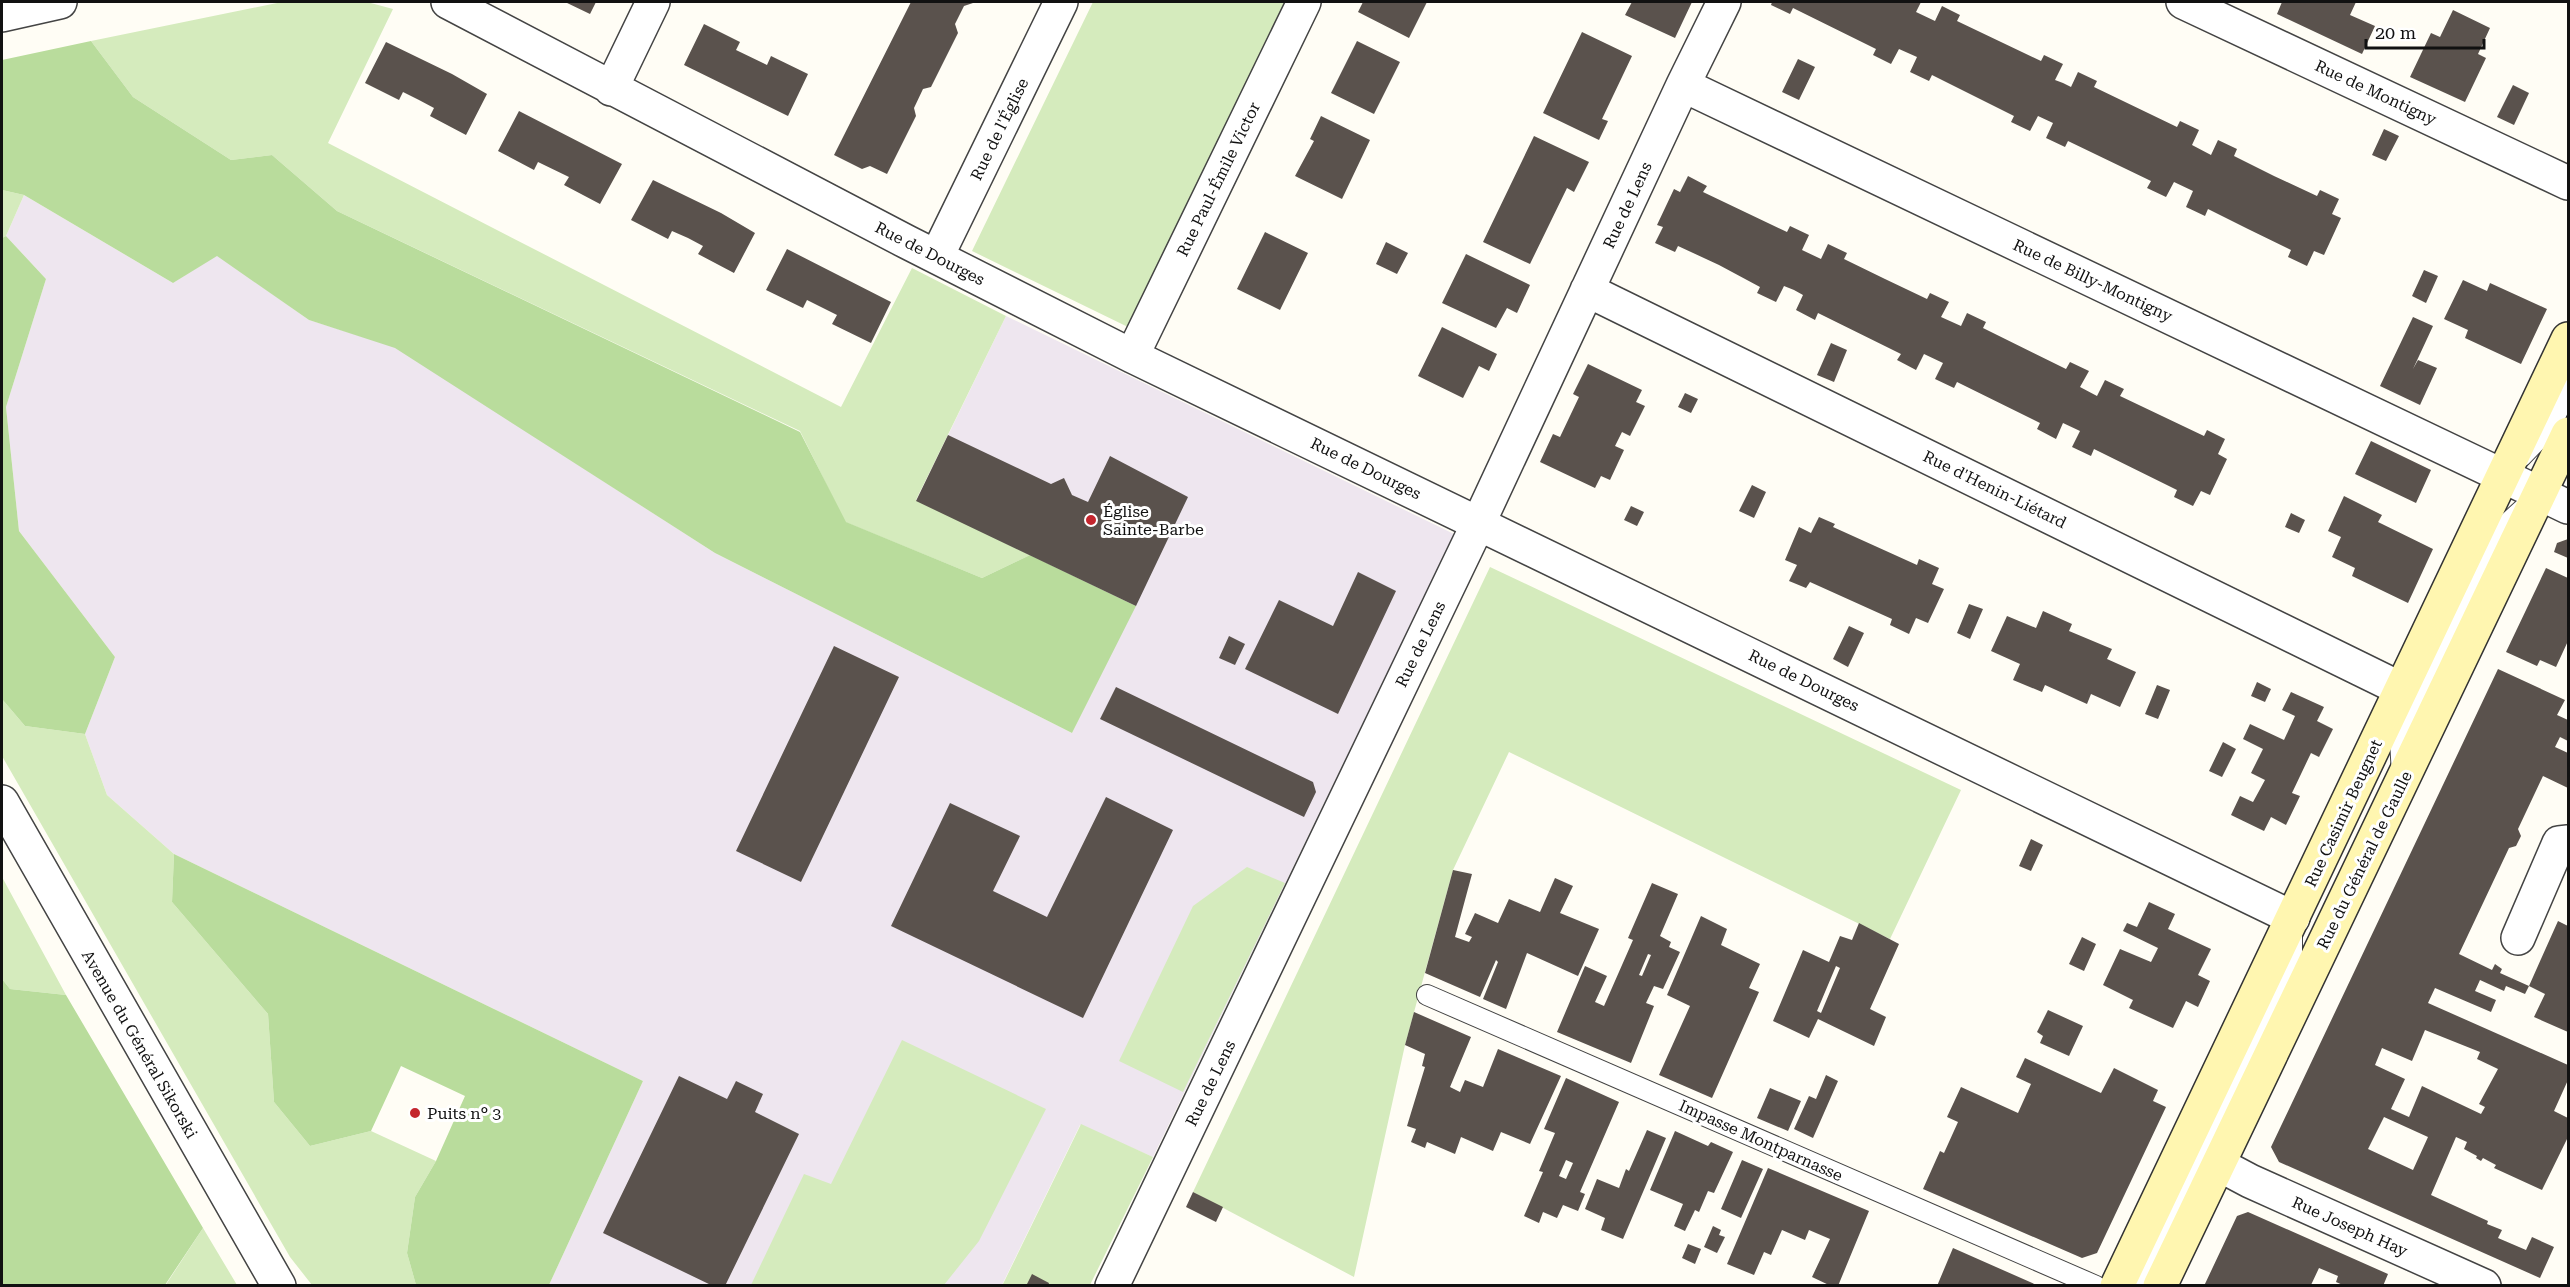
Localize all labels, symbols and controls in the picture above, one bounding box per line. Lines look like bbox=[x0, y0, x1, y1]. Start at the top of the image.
scale bar bbox=[2366, 12, 2484, 50]
text: 20 m bbox=[2375, 22, 2416, 43]
street label: Rue de Montigny bbox=[2312, 56, 2440, 129]
street label: Rue de l'Église bbox=[967, 75, 1032, 183]
street label: Rue Paul-Émile Victor bbox=[1173, 99, 1264, 259]
street label: Rue de Lens bbox=[1599, 159, 1656, 252]
street label: Rue de Dourges bbox=[872, 218, 988, 289]
street label: Rue de Billy-Montigny bbox=[2010, 235, 2176, 326]
street label: Rue de Dourges bbox=[1308, 434, 1424, 504]
street label: Rue d'Henin-Liétard bbox=[1920, 446, 2070, 532]
place label: Église Sainte-Barbe bbox=[1103, 502, 1204, 539]
marker: Église Sainte-Barbe bbox=[1084, 513, 1098, 527]
street label: Rue de Lens bbox=[1391, 598, 1450, 690]
street label: Rue de Dourges bbox=[1746, 646, 1862, 716]
street label: Rue Casimir Beugnet bbox=[2301, 736, 2386, 890]
street label: Rue du Général de Gaulle bbox=[2313, 768, 2416, 952]
street label: Avenue du Général Sikorski bbox=[78, 947, 201, 1142]
street label: Rue de Lens bbox=[1181, 1037, 1240, 1129]
street label: Impasse Montparnasse bbox=[1676, 1096, 1846, 1185]
place label: Puits n° 3 bbox=[427, 1104, 501, 1123]
marker: Puits n° 3 bbox=[408, 1106, 422, 1120]
street label: Rue Joseph Hay bbox=[2289, 1193, 2411, 1261]

